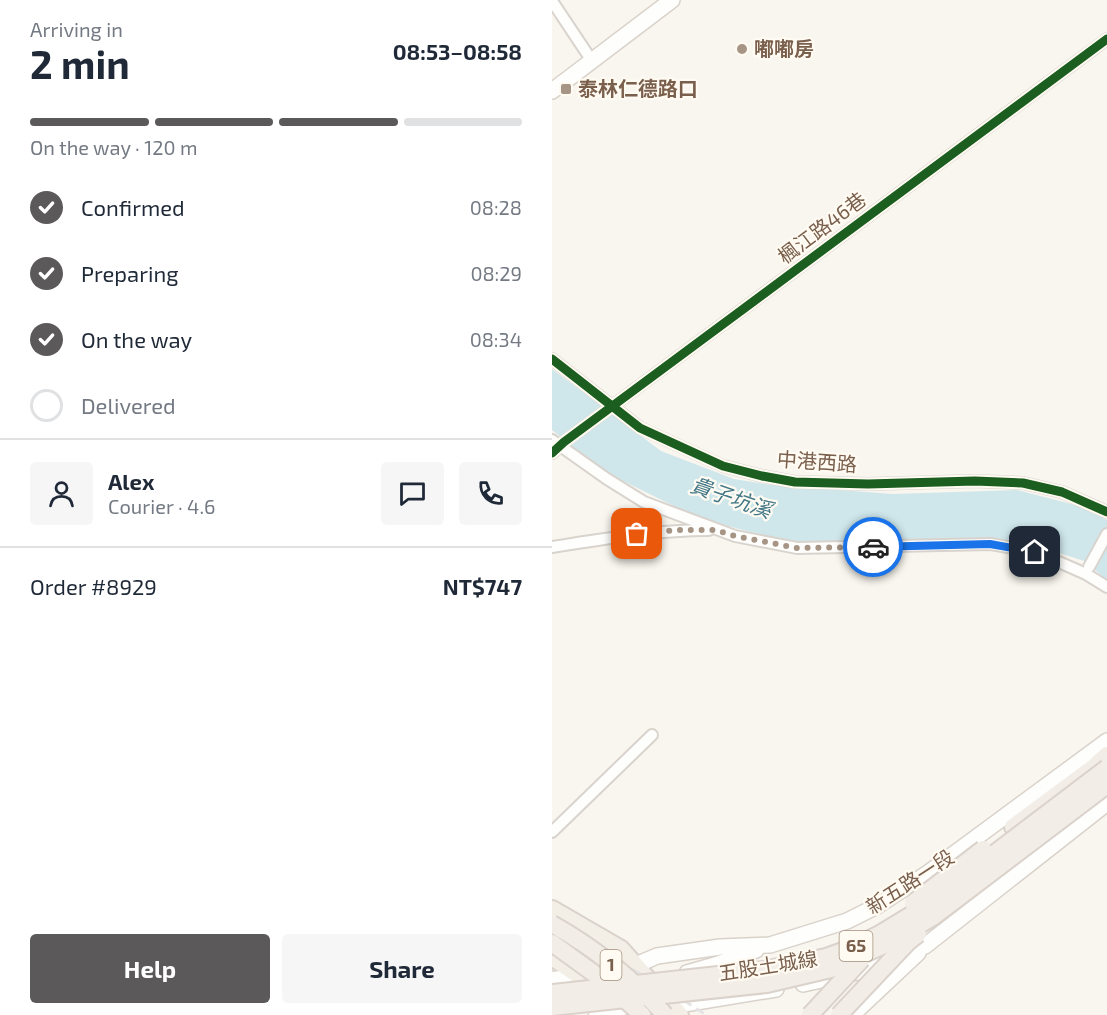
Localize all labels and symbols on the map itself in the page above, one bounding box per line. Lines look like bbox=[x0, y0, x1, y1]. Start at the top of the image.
place label: 嘟嘟房 bbox=[754, 36, 814, 60]
marker: 嘟嘟房 bbox=[735, 42, 749, 56]
place label: 泰林仁德路口 bbox=[578, 76, 698, 100]
marker: 泰林仁德路口 bbox=[559, 82, 573, 96]
street label: 楓江路46巷 bbox=[773, 186, 870, 268]
street label: 中港西路 bbox=[776, 446, 858, 476]
water label: 貴子坑溪 bbox=[688, 471, 778, 523]
pin bbox=[611, 508, 662, 559]
courier bbox=[843, 517, 903, 577]
pin bbox=[1009, 526, 1060, 577]
street label: 新五路一段 bbox=[861, 844, 958, 918]
road number: 65 bbox=[840, 931, 872, 961]
street label: 五股土城線 bbox=[717, 945, 819, 985]
road number: 1 bbox=[600, 950, 622, 980]

